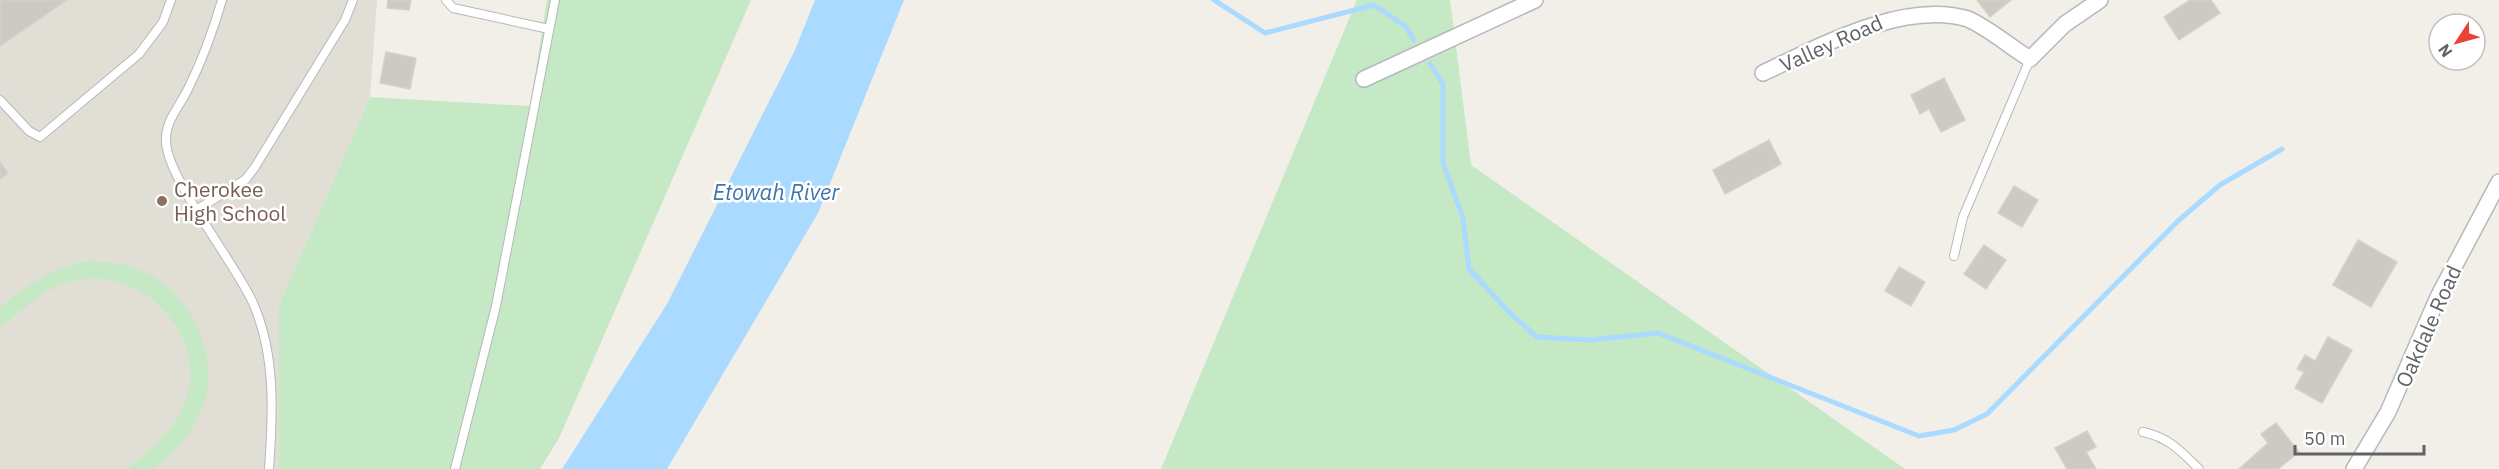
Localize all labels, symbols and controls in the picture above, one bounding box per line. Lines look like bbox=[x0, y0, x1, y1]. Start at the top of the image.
street label: Valley Road bbox=[1775, 8, 1887, 78]
north arrow bbox=[2427, 12, 2487, 72]
text: N bbox=[2433, 40, 2456, 61]
place label: Cherokee High School bbox=[174, 175, 286, 227]
water label: Etowah River bbox=[713, 177, 840, 206]
marker: Cherokee High School bbox=[155, 194, 169, 208]
street label: Oakdale Road bbox=[2389, 261, 2467, 391]
scale bar bbox=[2295, 418, 2424, 456]
text: 50 m bbox=[2304, 427, 2346, 450]

